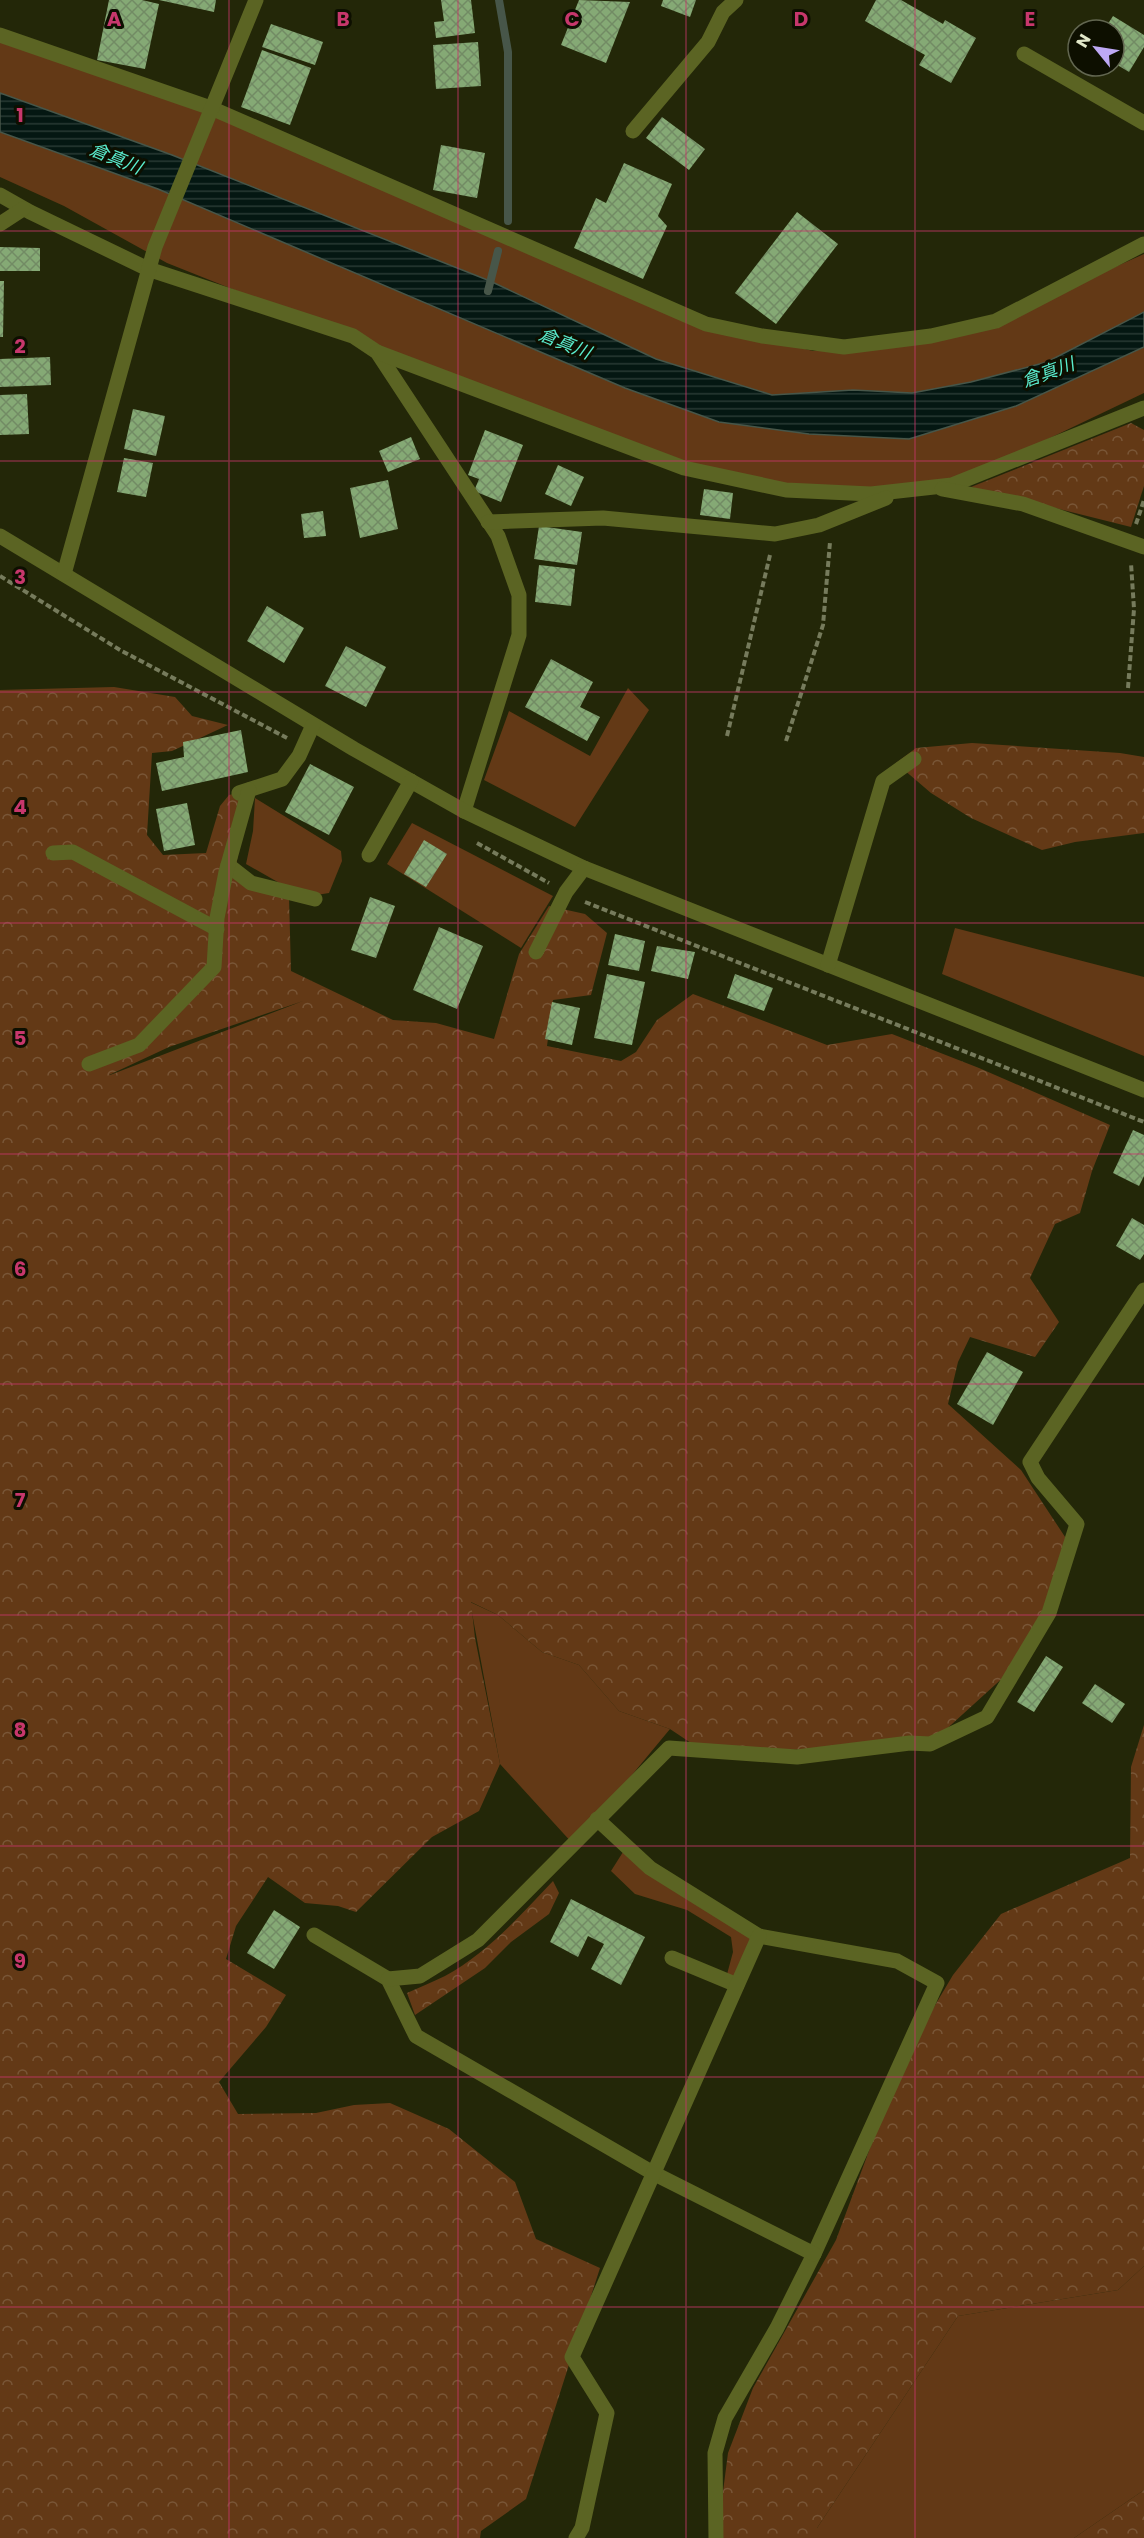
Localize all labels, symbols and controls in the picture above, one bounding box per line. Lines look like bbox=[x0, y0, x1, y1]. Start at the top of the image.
text: A bbox=[107, 5, 122, 33]
text: B bbox=[336, 5, 350, 33]
text: C bbox=[564, 5, 580, 33]
text: D bbox=[794, 5, 808, 33]
text: E bbox=[1025, 5, 1035, 33]
north arrow bbox=[1066, 18, 1126, 78]
text: N bbox=[1070, 30, 1096, 52]
text: 1 bbox=[16, 101, 24, 129]
water label: 倉真川 bbox=[86, 136, 148, 180]
water label: 倉真川 bbox=[535, 321, 597, 365]
text: 2 bbox=[14, 332, 26, 360]
water label: 倉真川 bbox=[1018, 350, 1080, 393]
text: 3 bbox=[14, 563, 26, 591]
text: 4 bbox=[13, 793, 27, 821]
text: 5 bbox=[14, 1024, 27, 1052]
text: 6 bbox=[14, 1255, 26, 1283]
text: 7 bbox=[15, 1486, 26, 1514]
text: 8 bbox=[14, 1716, 26, 1744]
text: 9 bbox=[14, 1947, 26, 1975]

